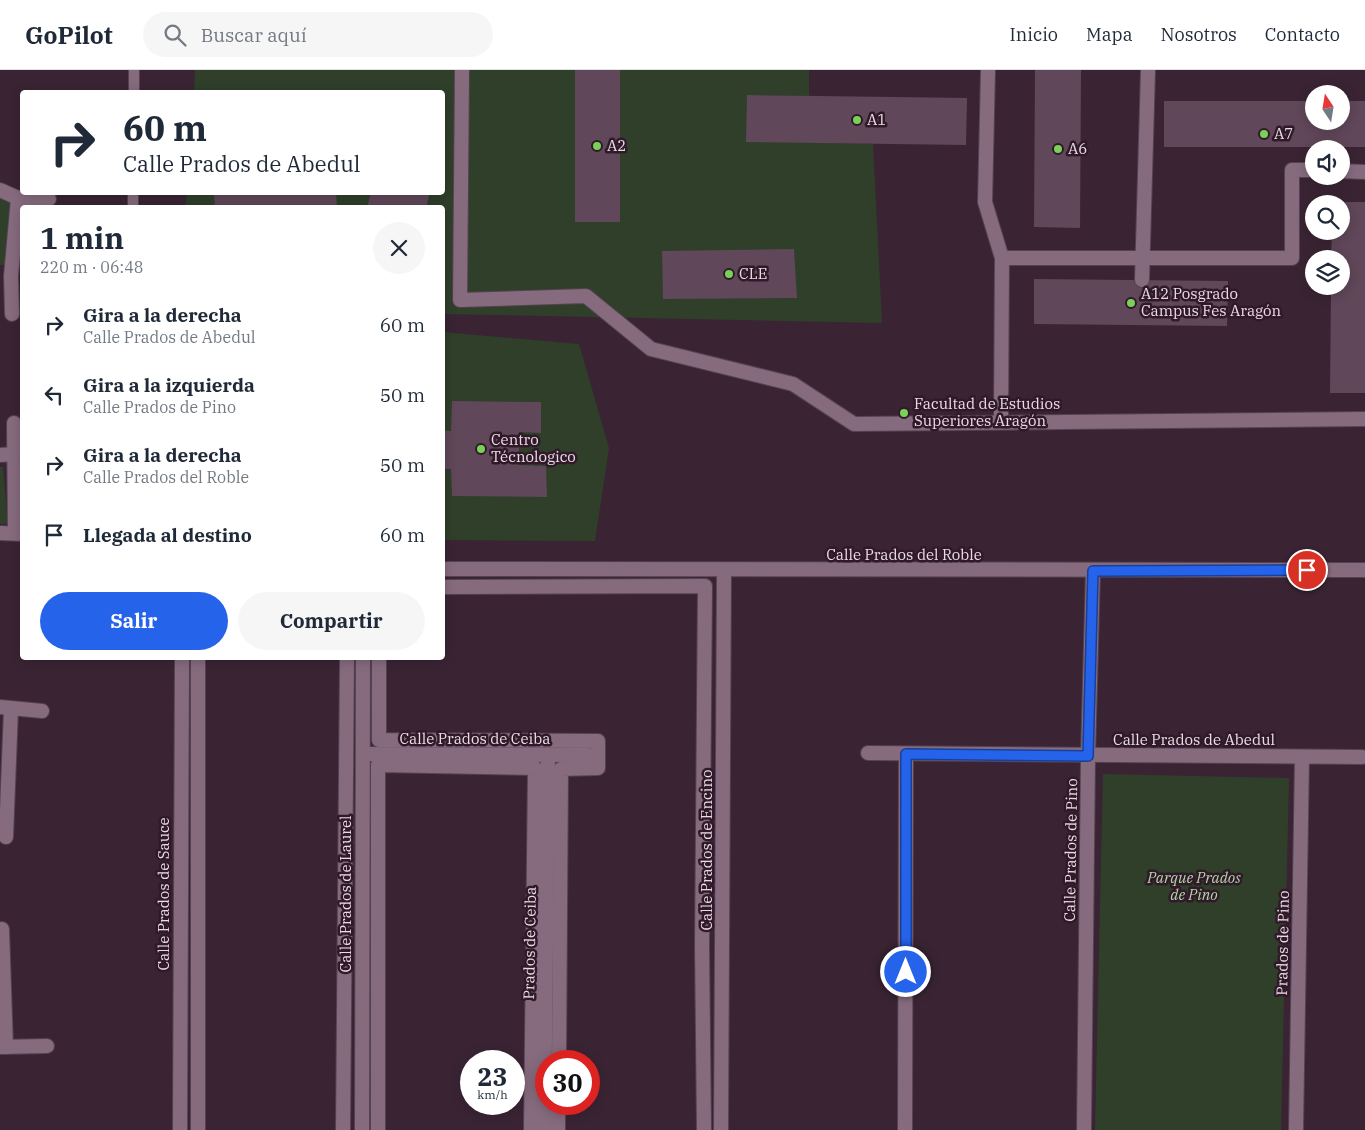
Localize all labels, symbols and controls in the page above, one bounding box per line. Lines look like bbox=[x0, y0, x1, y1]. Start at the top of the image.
search box bbox=[143, 12, 493, 57]
text: GoPilot bbox=[25, 19, 113, 51]
icon: search bbox=[161, 21, 189, 49]
text: Buscar aquí bbox=[201, 23, 307, 47]
text: Inicio bbox=[1010, 23, 1058, 46]
text: Mapa bbox=[1086, 23, 1133, 46]
text: Nosotros bbox=[1161, 23, 1237, 46]
text: Contacto bbox=[1265, 23, 1340, 46]
north arrow bbox=[1305, 85, 1350, 130]
map controls bbox=[1305, 85, 1350, 295]
text: 60 m bbox=[123, 105, 207, 151]
icon: right bbox=[40, 110, 105, 175]
place label: A1 bbox=[867, 110, 886, 129]
marker: A1 bbox=[851, 114, 863, 126]
place label: A7 bbox=[1274, 124, 1293, 143]
marker: A7 bbox=[1258, 128, 1270, 140]
place label: A2 bbox=[607, 136, 626, 155]
place label: A6 bbox=[1068, 139, 1087, 158]
marker: A2 bbox=[591, 140, 603, 152]
button: sound bbox=[1305, 140, 1350, 185]
marker: A6 bbox=[1052, 143, 1064, 155]
text: Calle Prados de Abedul bbox=[123, 149, 360, 178]
button: search bbox=[1305, 195, 1350, 240]
text: 1 min bbox=[40, 218, 124, 257]
button: close bbox=[373, 222, 425, 274]
button: layers bbox=[1305, 250, 1350, 295]
text: 220 m · 06:48 bbox=[40, 257, 143, 277]
place label: CLE bbox=[739, 264, 767, 283]
marker: CLE bbox=[723, 268, 735, 280]
place label: A12 Posgrado Campus Fes Aragón bbox=[1141, 284, 1282, 320]
marker: A12 Posgrado Campus Fes Aragón bbox=[1125, 297, 1137, 309]
text: Gira a la derecha bbox=[83, 303, 242, 327]
icon: right bbox=[40, 311, 68, 339]
text: 60 m bbox=[380, 313, 425, 337]
text: Calle Prados de Abedul bbox=[83, 327, 256, 347]
text: Gira a la izquierda bbox=[83, 373, 255, 397]
icon: left bbox=[40, 381, 68, 409]
text: 50 m bbox=[380, 383, 425, 407]
place label: Facultad de Estudios Superiores Aragón bbox=[914, 394, 1060, 430]
text: Calle Prados de Pino bbox=[83, 397, 236, 417]
marker: Facultad de Estudios Superiores Aragón bbox=[898, 407, 910, 419]
place label: Centro Técnologico bbox=[491, 430, 576, 466]
text: Gira a la derecha bbox=[83, 443, 242, 467]
marker: Centro Técnologico bbox=[475, 443, 487, 455]
icon: right bbox=[40, 451, 68, 479]
text: 50 m bbox=[380, 453, 425, 477]
text: Calle Prados del Roble bbox=[83, 467, 249, 487]
icon: arrive bbox=[40, 521, 68, 549]
text: Llegada al destino bbox=[83, 523, 252, 547]
text: 60 m bbox=[380, 523, 425, 547]
street label: Calle Prados del Roble bbox=[826, 545, 982, 564]
pin bbox=[1286, 549, 1328, 591]
icon: arrive bbox=[1293, 556, 1321, 584]
button: Salir bbox=[40, 592, 228, 650]
button: Compartir bbox=[238, 592, 425, 650]
street label: Calle Prados de Ceiba bbox=[399, 729, 551, 748]
street label: Calle Prados de Abedul bbox=[1113, 730, 1275, 749]
street label: Calle Prados de Encino bbox=[697, 769, 716, 931]
street label: Calle Prados de Pino bbox=[1060, 778, 1081, 922]
street label: Calle Prados de Laurel bbox=[336, 816, 355, 972]
street label: Calle Prados de Sauce bbox=[154, 817, 173, 971]
park label: Parque Prados de Pino bbox=[1146, 868, 1241, 904]
street label: Prados de Ceiba bbox=[519, 886, 540, 1000]
street label: Prados de Pino bbox=[1272, 890, 1293, 996]
position arrow bbox=[879, 945, 931, 997]
speed limit sign: 30 bbox=[535, 1050, 600, 1115]
text: 23 bbox=[477, 1060, 508, 1093]
text: km/h bbox=[477, 1087, 508, 1102]

